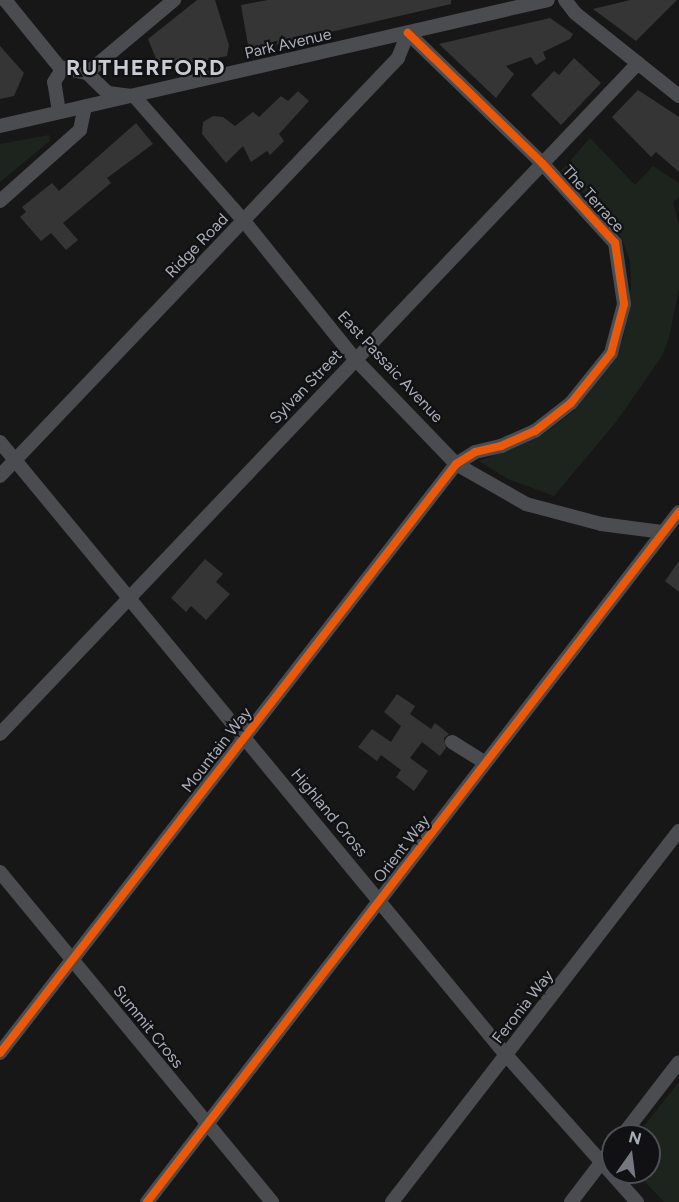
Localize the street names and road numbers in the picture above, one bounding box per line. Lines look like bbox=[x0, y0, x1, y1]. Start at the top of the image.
street label: Park Avenue bbox=[243, 25, 333, 63]
street label: The Terrace bbox=[558, 162, 628, 236]
street label: Ridge Road bbox=[162, 210, 232, 282]
street label: East Passaic Avenue bbox=[333, 307, 447, 427]
street label: Sylvan Street bbox=[266, 346, 346, 428]
street label: Mountain Way bbox=[178, 704, 256, 796]
street label: Highland Cross bbox=[287, 765, 371, 861]
street label: Orient Way bbox=[370, 811, 434, 887]
street label: Feronia Way bbox=[488, 966, 558, 1048]
street label: Summit Cross bbox=[109, 982, 187, 1072]

